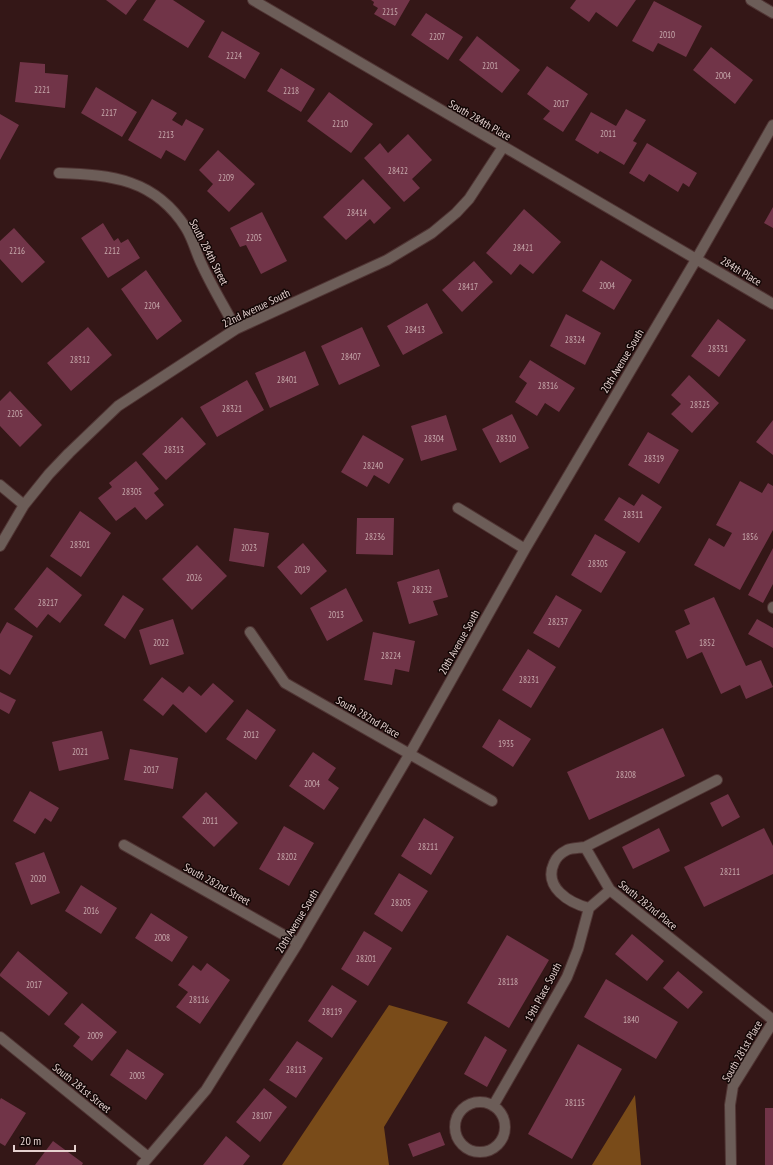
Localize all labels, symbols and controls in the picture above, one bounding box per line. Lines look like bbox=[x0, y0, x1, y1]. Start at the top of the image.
house number: 2215 bbox=[382, 6, 398, 17]
house number: 2010 bbox=[659, 29, 675, 40]
house number: 2207 bbox=[429, 31, 445, 42]
house number: 2224 bbox=[226, 50, 242, 61]
house number: 2201 bbox=[482, 60, 498, 71]
house number: 2004 bbox=[715, 70, 731, 81]
house number: 2221 bbox=[34, 84, 50, 95]
house number: 2218 bbox=[283, 85, 299, 96]
street label: South 284th Place bbox=[446, 97, 514, 144]
house number: 2017 bbox=[553, 98, 569, 109]
house number: 2217 bbox=[101, 107, 117, 118]
house number: 2210 bbox=[332, 118, 348, 129]
house number: 2011 bbox=[600, 128, 616, 139]
house number: 2213 bbox=[158, 129, 174, 140]
house number: 28422 bbox=[388, 165, 408, 176]
house number: 2209 bbox=[218, 172, 234, 183]
house number: 28414 bbox=[347, 207, 367, 218]
street label: South 284th Street bbox=[186, 217, 232, 287]
house number: 2205 bbox=[246, 232, 262, 243]
house number: 28421 bbox=[513, 242, 533, 253]
house number: 2216 bbox=[9, 245, 25, 256]
house number: 2212 bbox=[104, 245, 120, 256]
street label: 284th Place bbox=[718, 253, 764, 289]
house number: 2004 bbox=[599, 280, 615, 291]
house number: 28417 bbox=[458, 281, 478, 292]
street label: 22nd Avenue South bbox=[220, 285, 292, 330]
house number: 2204 bbox=[144, 300, 160, 311]
house number: 28413 bbox=[405, 324, 425, 335]
street label: 20th Avenue South bbox=[597, 326, 647, 395]
house number: 28324 bbox=[565, 334, 585, 345]
house number: 28331 bbox=[708, 343, 728, 354]
house number: 28407 bbox=[341, 351, 361, 362]
house number: 28312 bbox=[70, 354, 90, 365]
house number: 28401 bbox=[277, 374, 297, 385]
house number: 28316 bbox=[538, 380, 558, 391]
house number: 28325 bbox=[690, 399, 710, 410]
house number: 28321 bbox=[222, 403, 242, 414]
house number: 2205 bbox=[7, 408, 23, 419]
house number: 28304 bbox=[424, 433, 444, 444]
house number: 28310 bbox=[496, 433, 516, 444]
house number: 28313 bbox=[164, 444, 184, 455]
house number: 28319 bbox=[644, 453, 664, 464]
house number: 28240 bbox=[363, 460, 383, 471]
house number: 28305 bbox=[122, 486, 142, 497]
house number: 28311 bbox=[623, 509, 643, 520]
house number: 28236 bbox=[365, 531, 385, 542]
house number: 1856 bbox=[742, 531, 758, 542]
house number: 28301 bbox=[70, 539, 90, 550]
house number: 2023 bbox=[241, 542, 257, 553]
house number: 28305 bbox=[588, 558, 608, 569]
house number: 2019 bbox=[294, 564, 310, 575]
house number: 2026 bbox=[186, 572, 202, 583]
house number: 28232 bbox=[412, 584, 432, 595]
house number: 28217 bbox=[38, 597, 58, 608]
street label: 20th Avenue South bbox=[435, 607, 483, 677]
house number: 2013 bbox=[328, 609, 344, 620]
house number: 28237 bbox=[548, 616, 568, 627]
house number: 2022 bbox=[153, 637, 169, 648]
house number: 1852 bbox=[699, 637, 715, 648]
house number: 28224 bbox=[381, 650, 401, 661]
house number: 28231 bbox=[519, 674, 539, 685]
street label: South 282nd Place bbox=[334, 693, 403, 741]
house number: 2012 bbox=[243, 729, 259, 740]
house number: 1935 bbox=[498, 738, 514, 749]
house number: 2021 bbox=[72, 746, 88, 757]
house number: 2017 bbox=[143, 764, 159, 775]
house number: 28208 bbox=[616, 769, 636, 780]
house number: 2004 bbox=[304, 778, 320, 789]
house number: 2011 bbox=[202, 815, 218, 826]
house number: 28211 bbox=[418, 841, 438, 852]
house number: 28202 bbox=[277, 851, 297, 862]
street label: South 282nd Street bbox=[181, 860, 253, 908]
house number: 28211 bbox=[720, 866, 740, 877]
house number: 2020 bbox=[30, 873, 46, 884]
street label: South 282nd Place bbox=[616, 877, 681, 933]
street label: 20th Avenue South bbox=[272, 886, 322, 955]
house number: 28205 bbox=[391, 897, 411, 908]
house number: 2016 bbox=[83, 905, 99, 916]
house number: 2008 bbox=[154, 932, 170, 943]
house number: 28201 bbox=[356, 953, 376, 964]
street label: 19th Place South bbox=[522, 960, 564, 1024]
house number: 28118 bbox=[498, 976, 518, 987]
house number: 2017 bbox=[26, 979, 42, 990]
house number: 28116 bbox=[189, 994, 209, 1005]
house number: 28119 bbox=[322, 1006, 342, 1017]
house number: 1840 bbox=[623, 1014, 639, 1025]
street label: South 281st Place bbox=[719, 1017, 765, 1084]
house number: 2009 bbox=[87, 1030, 103, 1041]
street label: South 281st Street bbox=[50, 1060, 114, 1116]
house number: 28113 bbox=[286, 1064, 306, 1075]
house number: 2003 bbox=[129, 1070, 145, 1081]
house number: 28115 bbox=[565, 1097, 585, 1108]
house number: 28107 bbox=[252, 1110, 272, 1121]
scale bar bbox=[14, 1127, 75, 1153]
text: 20 m bbox=[20, 1133, 41, 1148]

